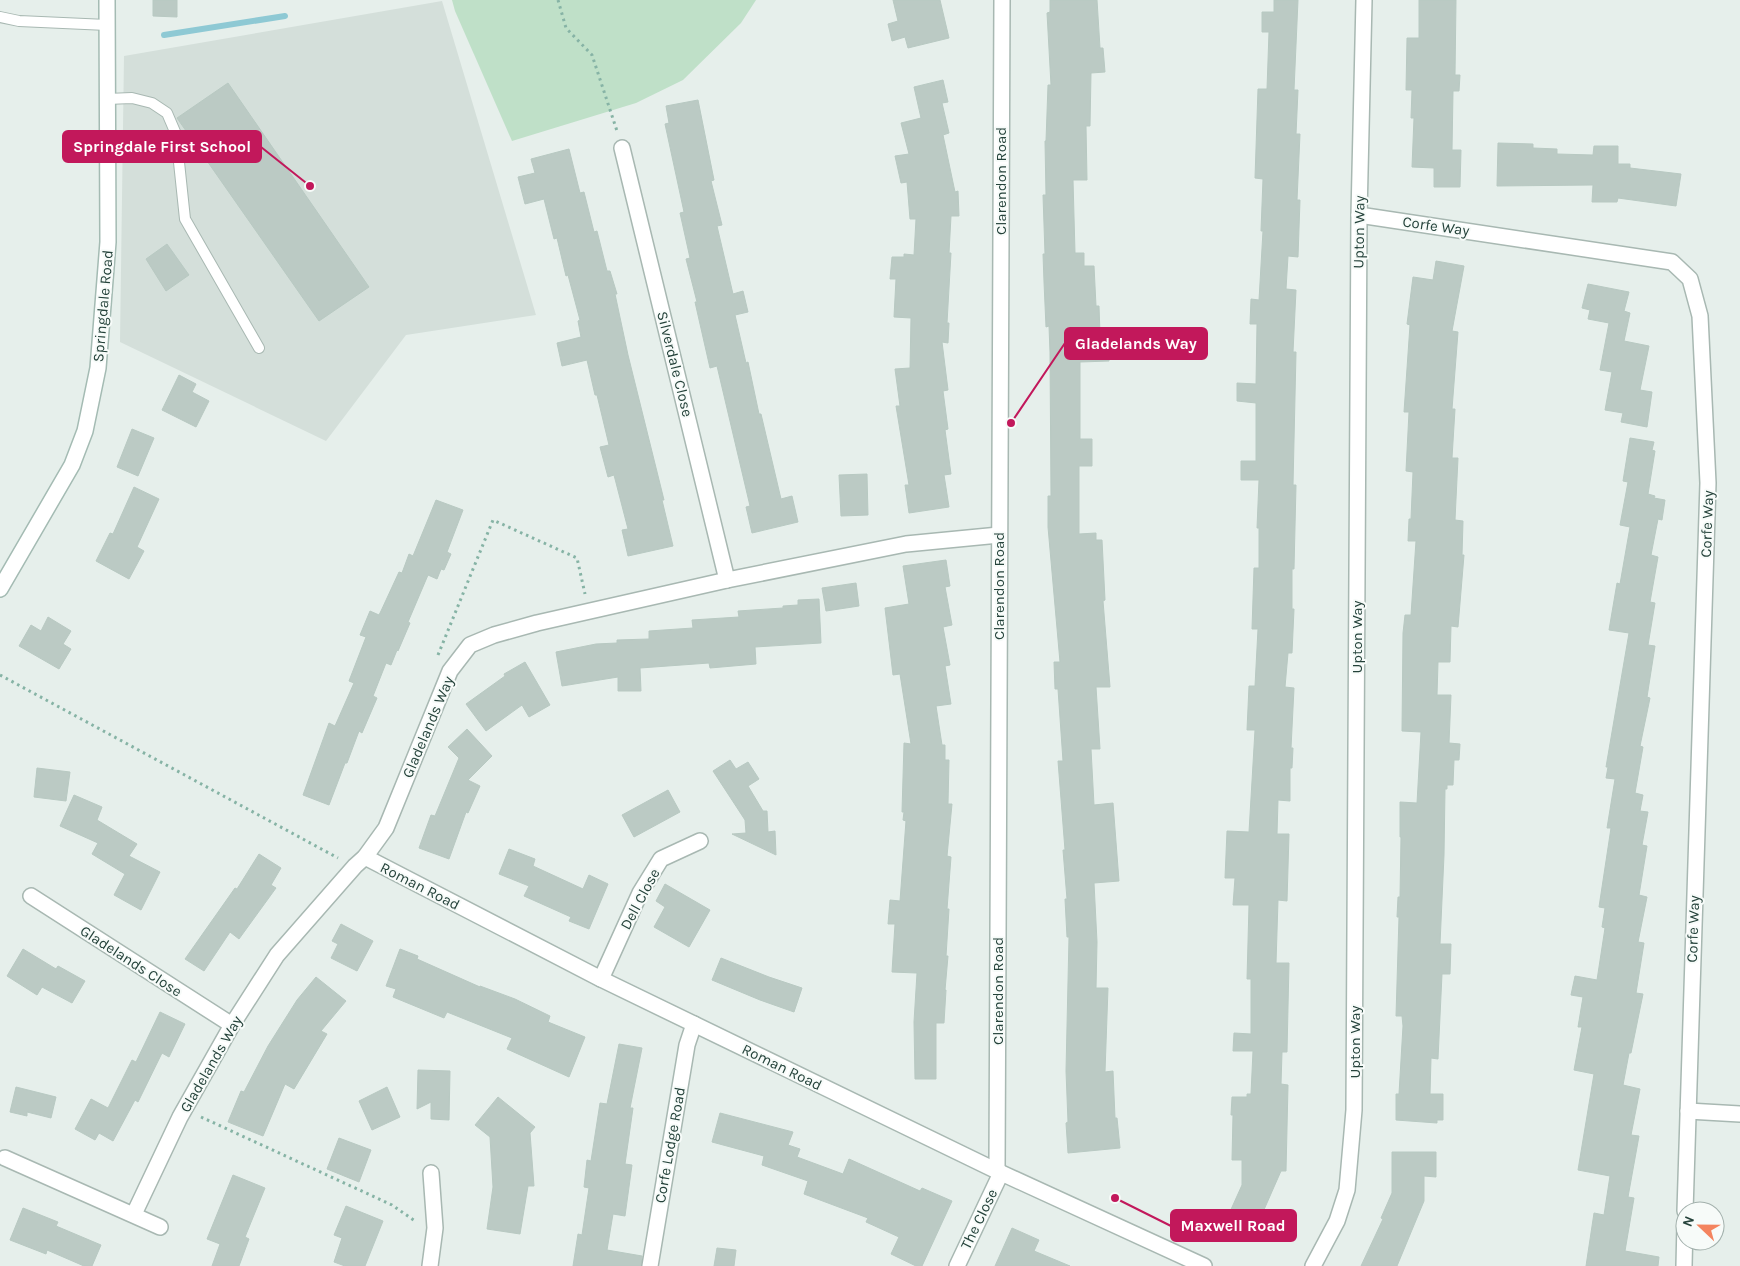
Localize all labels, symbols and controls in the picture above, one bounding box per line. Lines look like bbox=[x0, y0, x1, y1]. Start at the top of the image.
street label: Clarendon Road bbox=[992, 127, 1010, 235]
callout: Springdale First School bbox=[63, 131, 261, 162]
text: Springdale First School bbox=[73, 137, 251, 156]
street label: Upton Way bbox=[1349, 195, 1369, 269]
street label: Corfe Way bbox=[1401, 212, 1471, 240]
street label: Springdale Road bbox=[89, 249, 117, 363]
street label: Silverdale Close bbox=[653, 309, 697, 419]
callout: Gladelands Way bbox=[1065, 328, 1207, 359]
text: Gladelands Way bbox=[1075, 334, 1197, 353]
street label: Corfe Way bbox=[1697, 490, 1717, 558]
street label: Clarendon Road bbox=[990, 532, 1008, 640]
street label: Upton Way bbox=[1348, 600, 1366, 674]
street label: Gladelands Way bbox=[398, 673, 458, 781]
street label: Roman Road bbox=[377, 858, 463, 914]
street label: Dell Close bbox=[616, 865, 664, 933]
street label: Corfe Way bbox=[1683, 895, 1703, 963]
street label: Gladelands Close bbox=[77, 921, 185, 1001]
street label: Clarendon Road bbox=[989, 937, 1007, 1045]
street label: Upton Way bbox=[1346, 1005, 1364, 1079]
street label: Gladelands Way bbox=[176, 1012, 246, 1116]
street label: Roman Road bbox=[739, 1040, 825, 1094]
street label: Corfe Lodge Road bbox=[651, 1086, 689, 1204]
street label: The Close bbox=[957, 1186, 1001, 1252]
north arrow bbox=[1675, 1201, 1725, 1251]
callout: Maxwell Road bbox=[1171, 1210, 1296, 1241]
text: N bbox=[1679, 1213, 1698, 1229]
text: Maxwell Road bbox=[1180, 1216, 1286, 1235]

